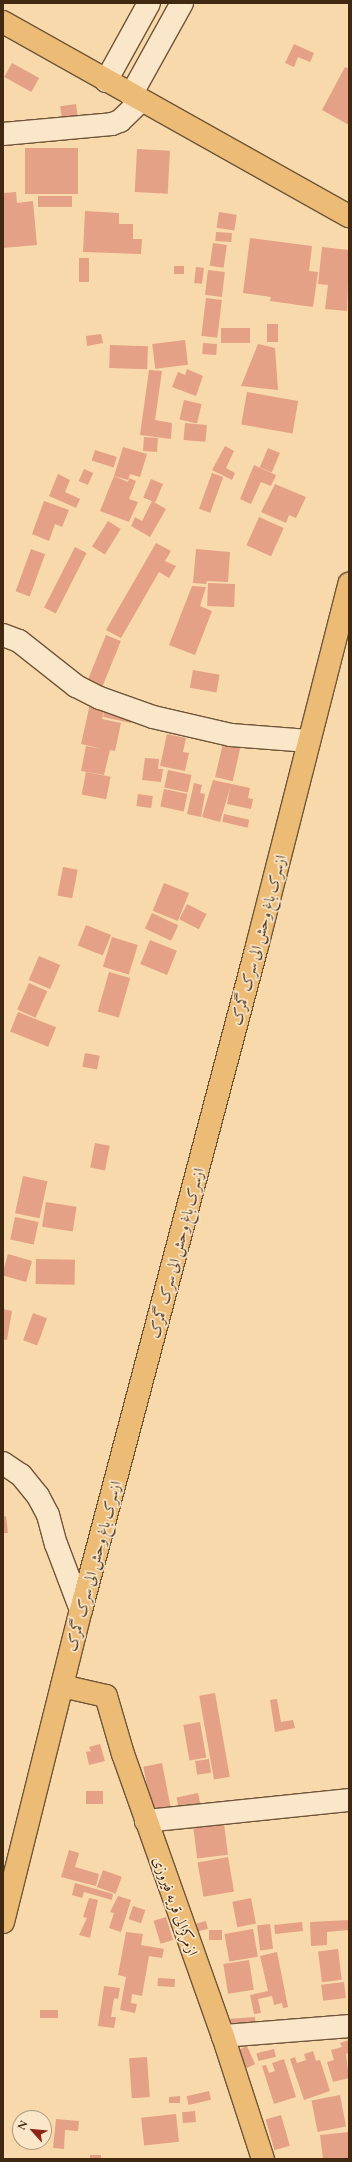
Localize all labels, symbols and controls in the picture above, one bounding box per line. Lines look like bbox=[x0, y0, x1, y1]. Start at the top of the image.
street label: ازسرک باغ وحش الی سرک گمرک bbox=[227, 853, 289, 1027]
street label: ازسرک باغ وحش الی سرک گمرک bbox=[145, 1166, 207, 1340]
street label: ازسرک باغ وحش الی سرک گمرک bbox=[62, 1479, 124, 1653]
street label: ازمرکزالی قریه فیروزی bbox=[150, 1854, 202, 1958]
north arrow bbox=[12, 2110, 52, 2150]
text: N bbox=[14, 2118, 30, 2132]

